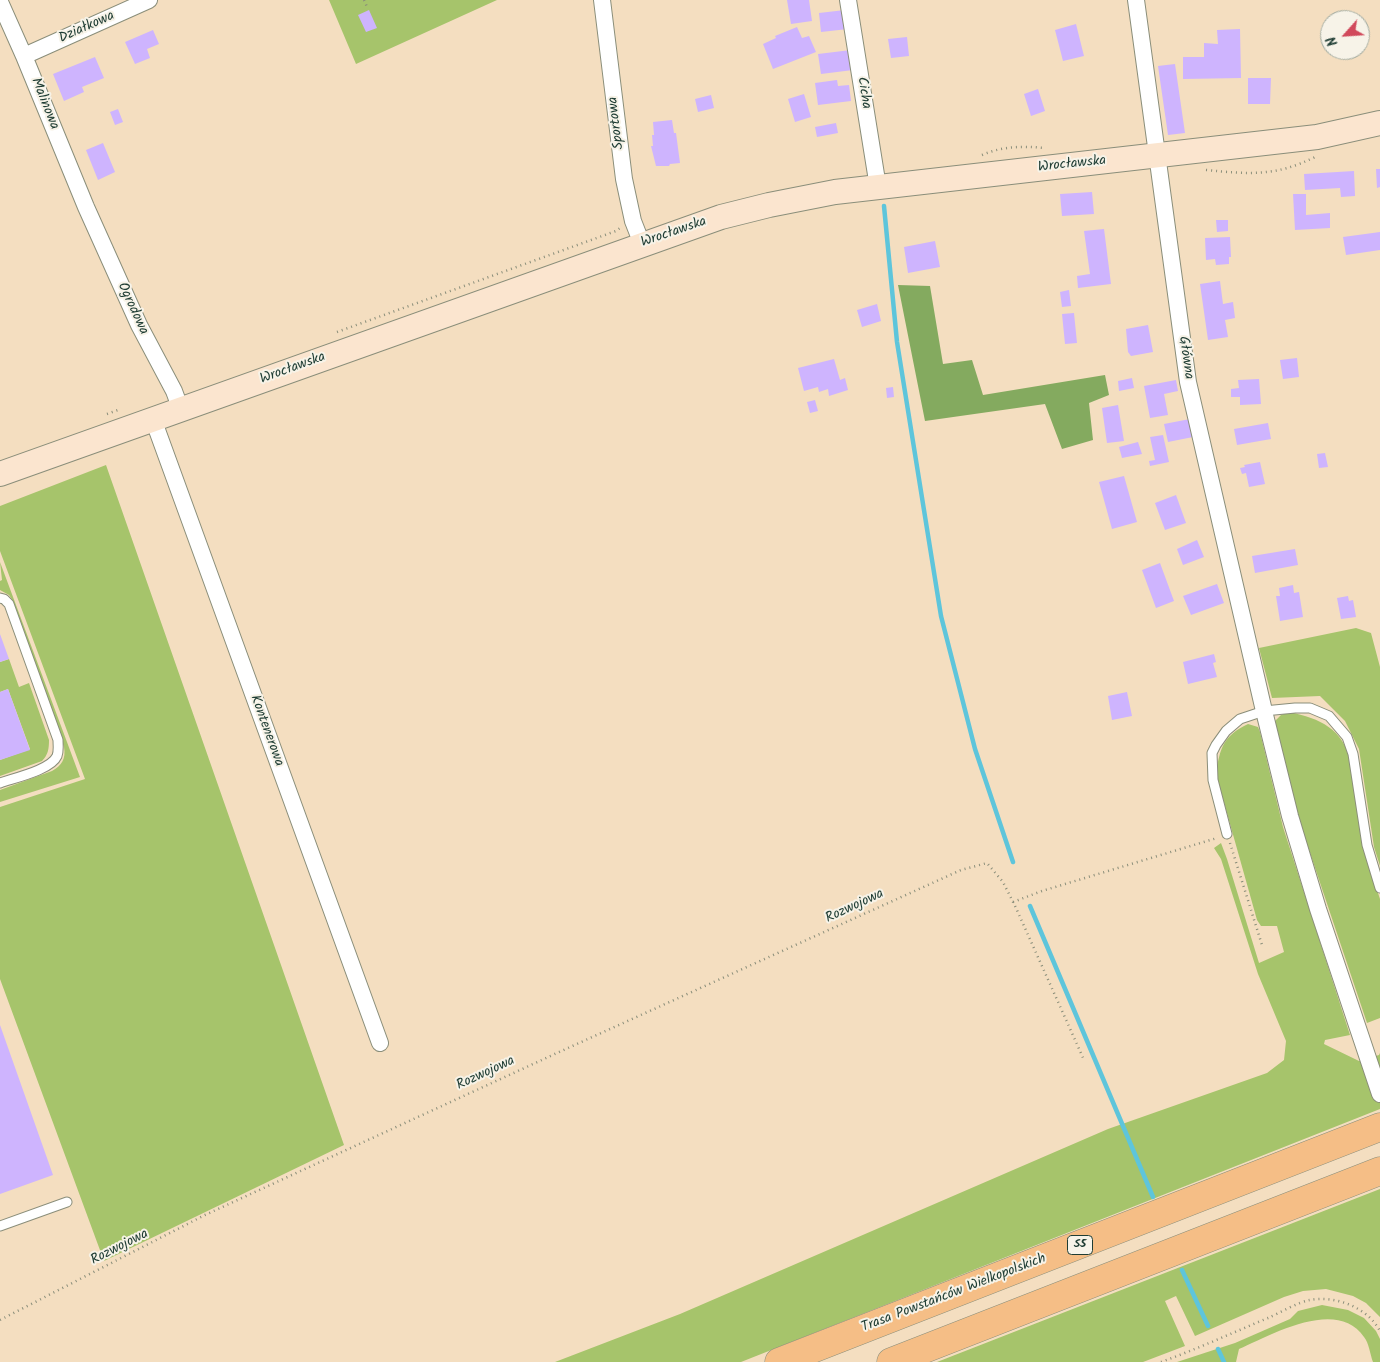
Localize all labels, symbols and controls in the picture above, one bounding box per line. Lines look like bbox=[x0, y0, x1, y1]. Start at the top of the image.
street label: Działkowa bbox=[57, 8, 117, 48]
north arrow bbox=[1320, 10, 1370, 60]
text: N bbox=[1321, 32, 1344, 50]
street label: Malinowa bbox=[26, 76, 62, 132]
street label: Cicha bbox=[852, 76, 874, 110]
street label: Sportowa bbox=[605, 96, 629, 150]
street label: Wrocławska bbox=[1037, 153, 1107, 177]
street label: Wrocławska bbox=[639, 214, 709, 252]
street label: Ogrodowa bbox=[113, 280, 151, 338]
street label: Główna bbox=[1174, 335, 1196, 381]
street label: Wrocławska bbox=[258, 349, 328, 389]
street label: Kontenerowa bbox=[245, 693, 287, 769]
street label: Rozwojowa bbox=[823, 886, 887, 928]
street label: Rozwojowa bbox=[454, 1053, 518, 1095]
street label: Rozwojowa bbox=[88, 1226, 152, 1270]
road number: S5 bbox=[1068, 1236, 1092, 1254]
street label: Trasa Powstańców Wielkopolskich bbox=[859, 1251, 1049, 1337]

